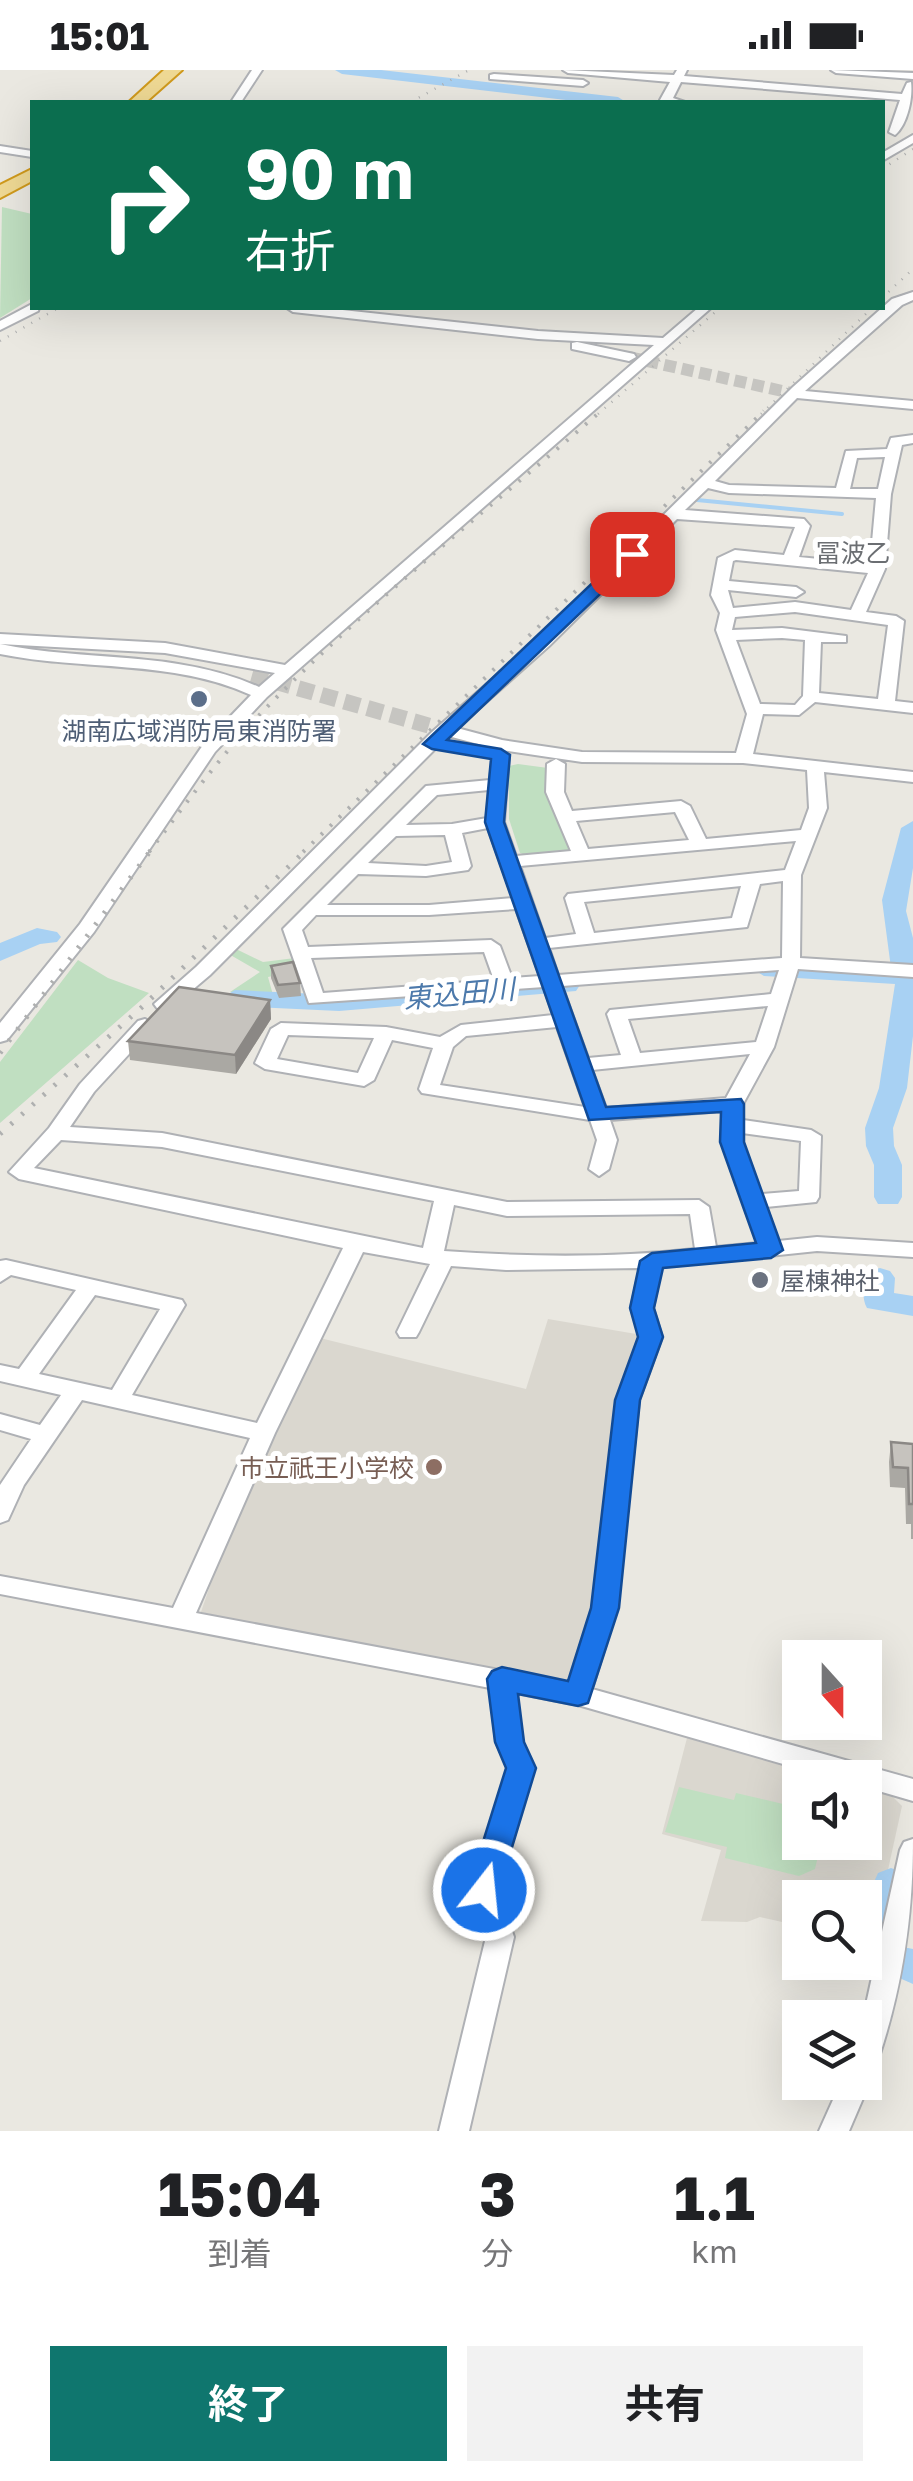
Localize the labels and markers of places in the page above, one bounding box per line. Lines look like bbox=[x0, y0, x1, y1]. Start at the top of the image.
pin bbox=[590, 512, 675, 597]
marker: 湖南広域消防局東消防署 bbox=[188, 688, 210, 710]
place label: 湖南広域消防局東消防署 bbox=[61, 715, 337, 746]
place label: 屋棟神社 bbox=[780, 1265, 880, 1296]
marker: 屋棟神社 bbox=[749, 1269, 771, 1291]
place label: 市立祇王小学校 bbox=[239, 1452, 414, 1483]
marker: 市立祇王小学校 bbox=[423, 1456, 445, 1478]

